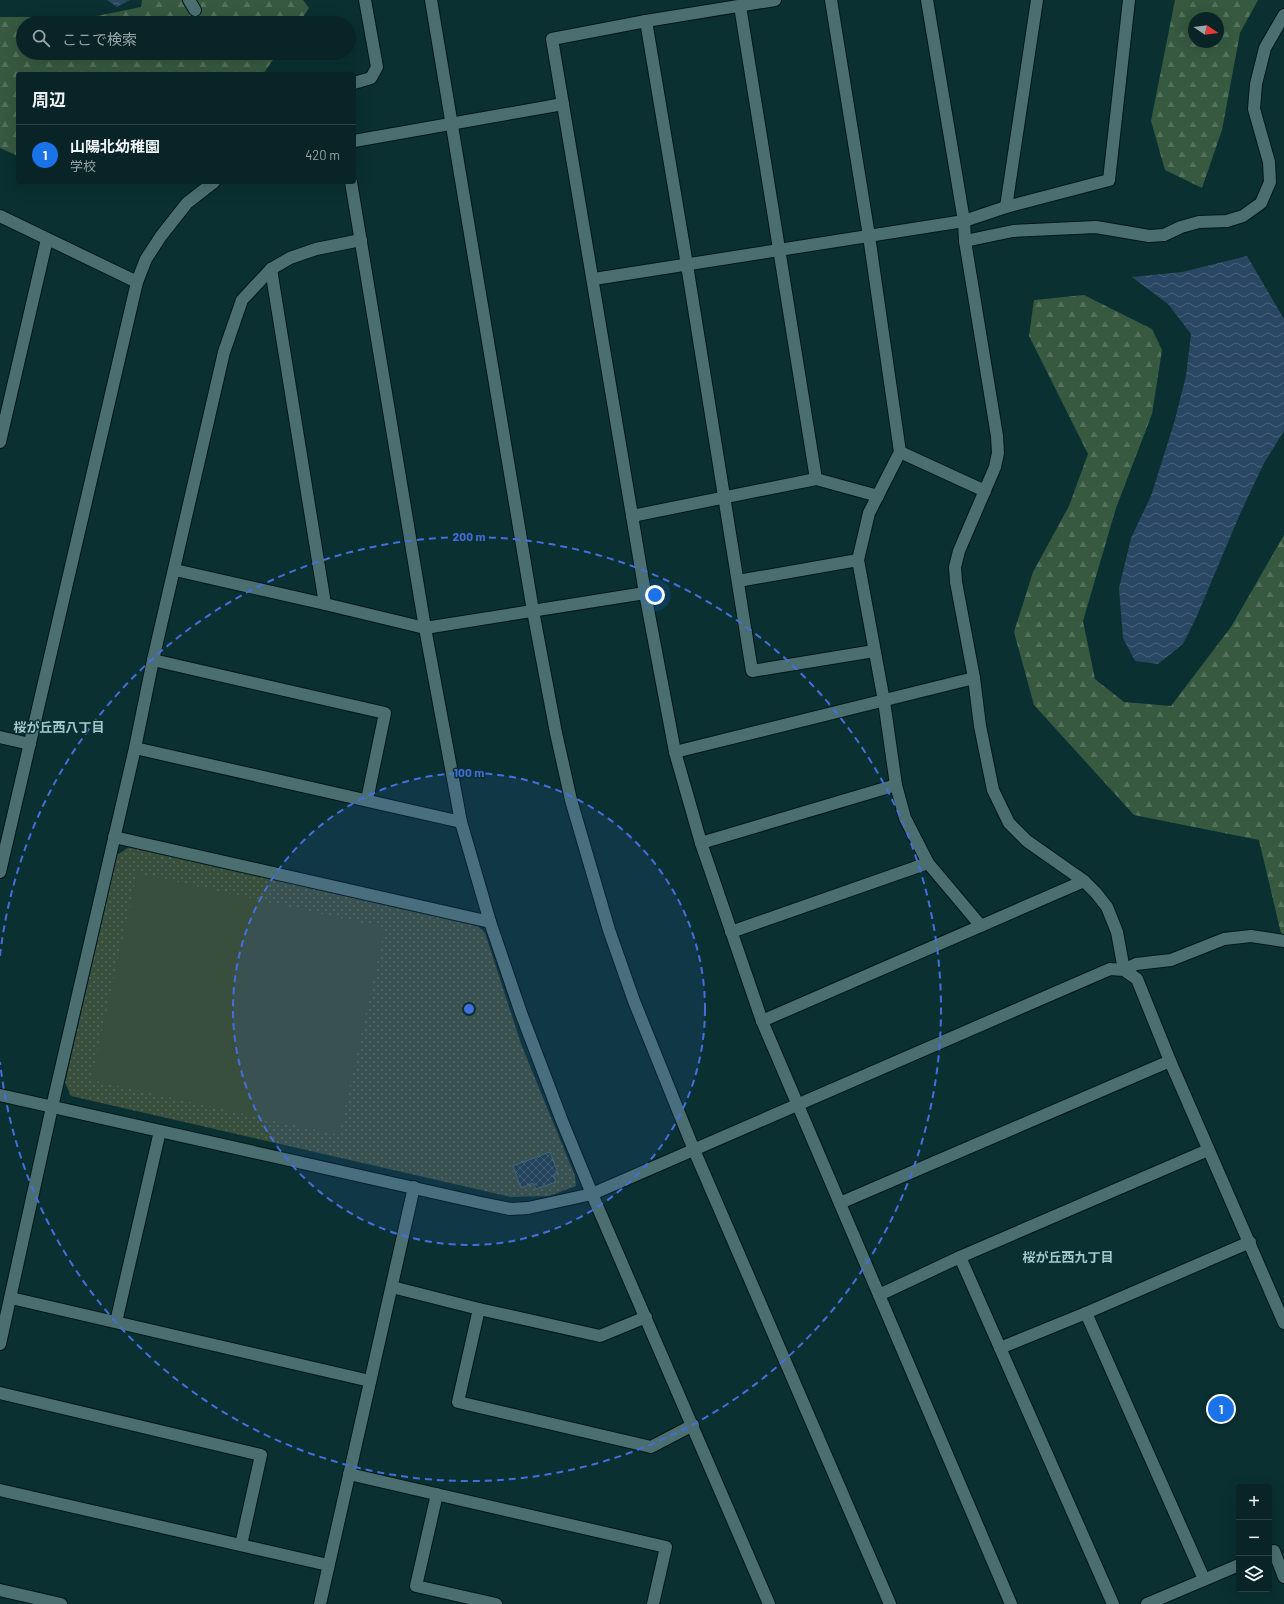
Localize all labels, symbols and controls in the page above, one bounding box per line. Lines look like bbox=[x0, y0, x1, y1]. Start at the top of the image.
north arrow bbox=[1188, 12, 1224, 48]
search box bbox=[16, 16, 356, 60]
icon: search bbox=[30, 27, 52, 49]
text: ここで検索 bbox=[62, 30, 137, 48]
text: 周辺 bbox=[32, 89, 66, 109]
text: 山陽北幼稚園 bbox=[70, 137, 160, 155]
text: 1 bbox=[43, 147, 47, 163]
text: 420 m bbox=[305, 147, 340, 163]
text: 学校 bbox=[70, 158, 96, 174]
text: 200 m bbox=[453, 529, 485, 543]
your location bbox=[645, 585, 665, 605]
district label: 桜が丘西八丁目 bbox=[13, 719, 105, 735]
text: 100 m bbox=[454, 765, 484, 779]
centre of rings bbox=[462, 1002, 476, 1016]
district label: 桜が丘西九丁目 bbox=[1022, 1249, 1114, 1265]
pin: 1 bbox=[1208, 1394, 1234, 1424]
map controls bbox=[1236, 1484, 1272, 1592]
button: + bbox=[1236, 1484, 1272, 1520]
button: − bbox=[1236, 1520, 1272, 1556]
button: layers bbox=[1236, 1556, 1272, 1592]

